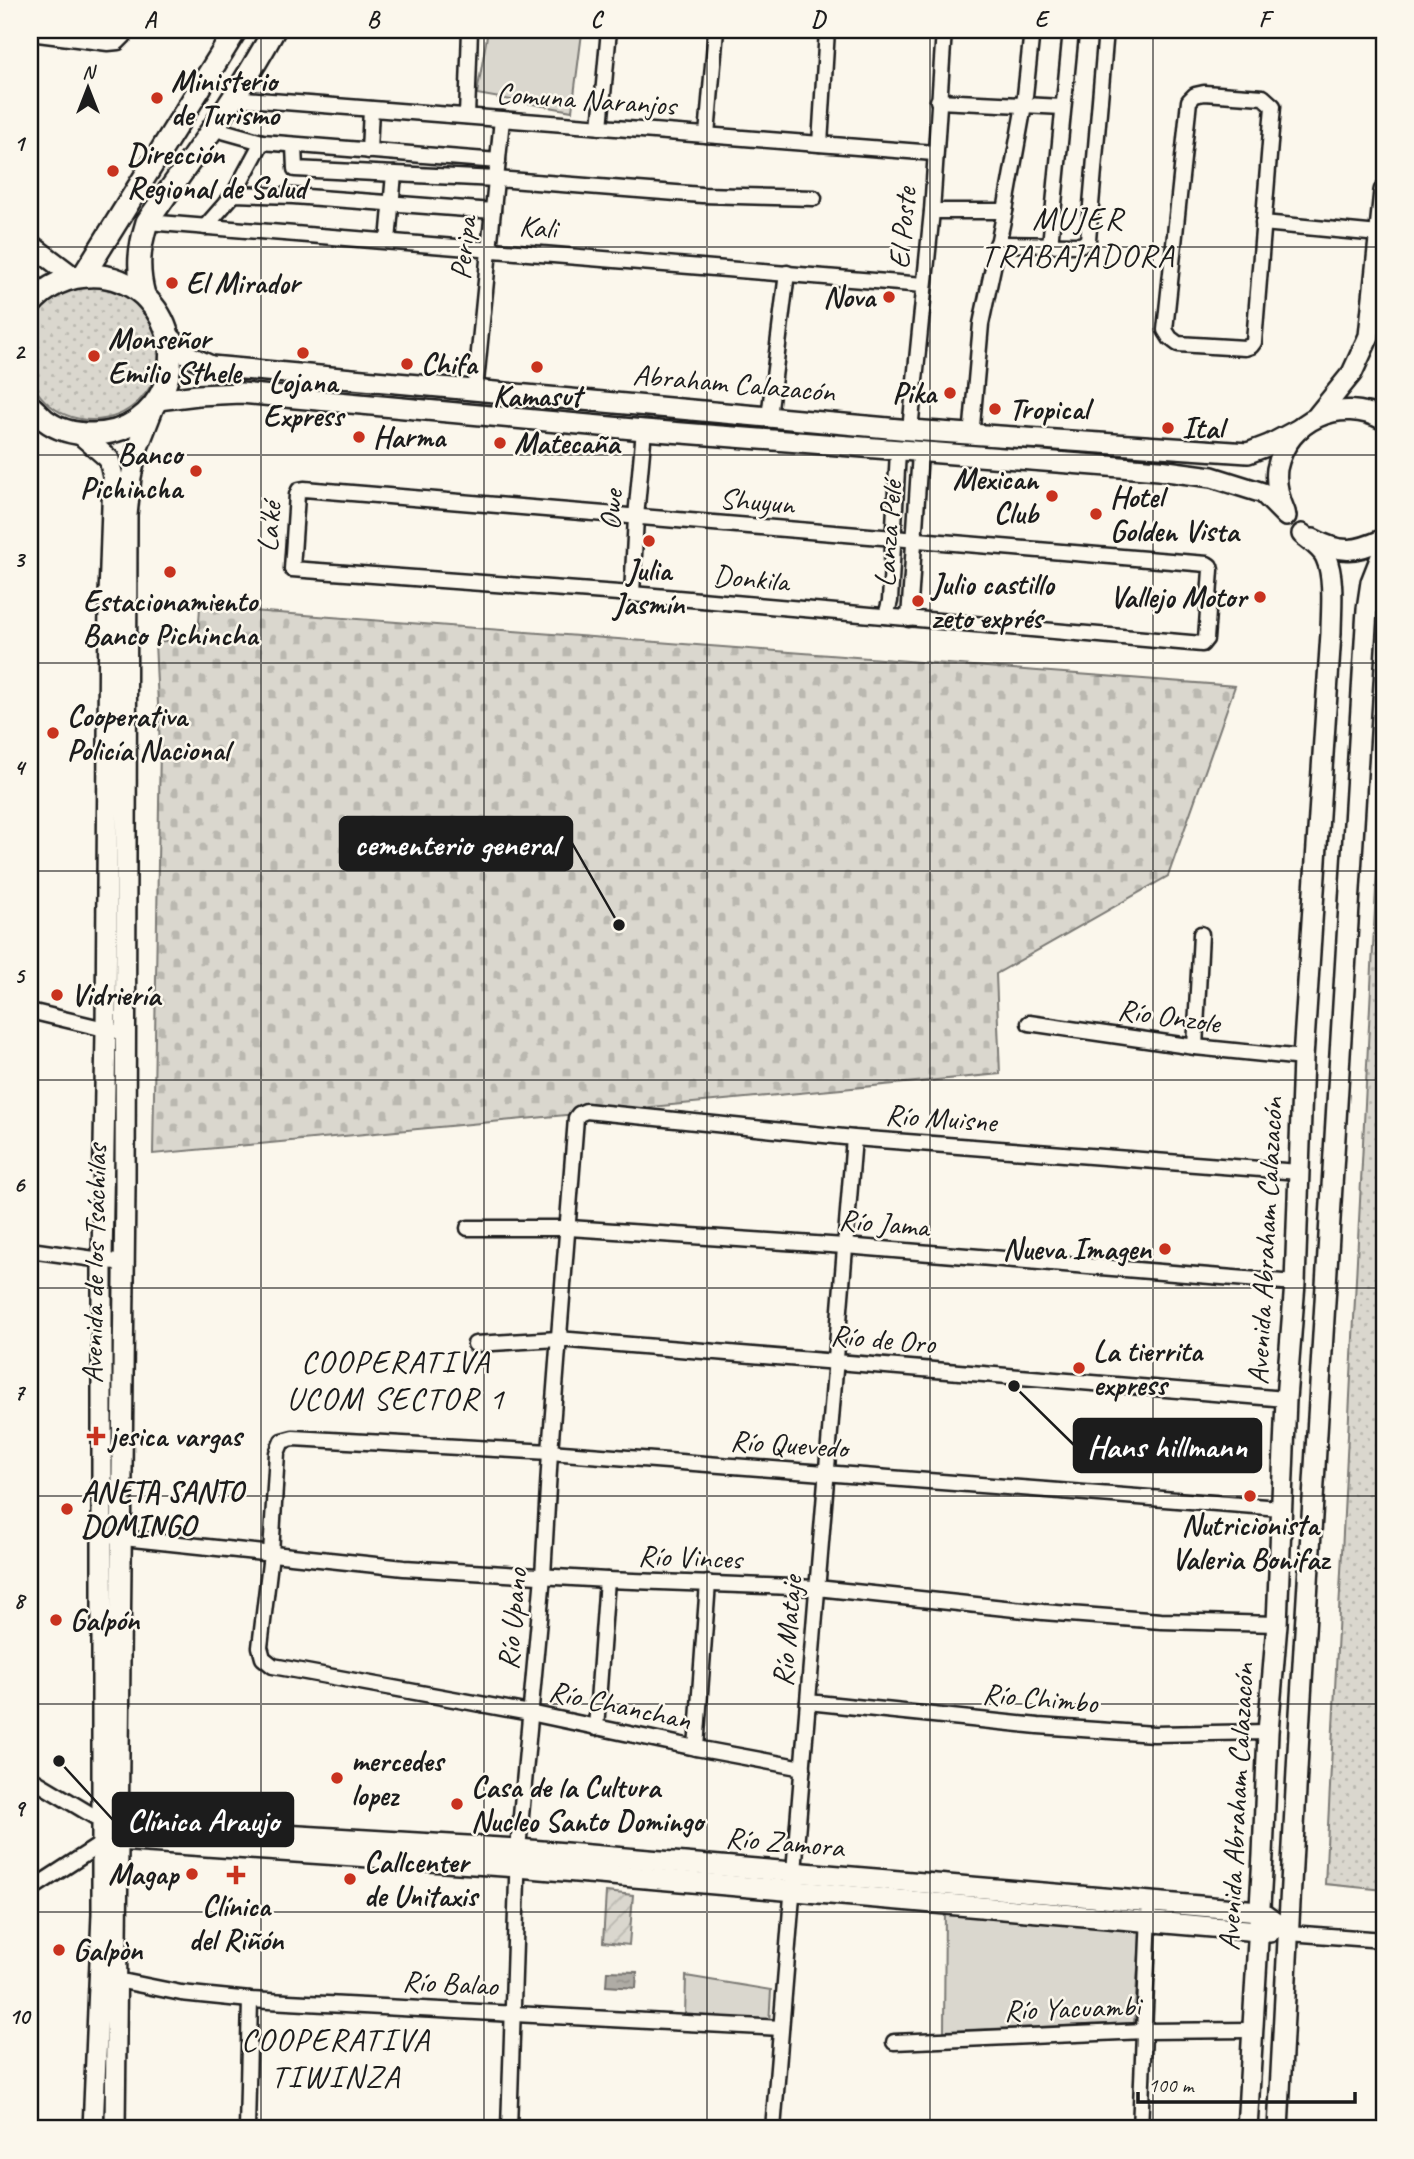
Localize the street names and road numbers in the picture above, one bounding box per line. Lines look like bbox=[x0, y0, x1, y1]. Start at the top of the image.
street label: Comuna Naranjos bbox=[495, 74, 680, 124]
street label: El Poste bbox=[880, 183, 925, 270]
street label: Kali bbox=[518, 206, 562, 248]
street label: Peripa bbox=[441, 212, 485, 281]
street label: Abraham Calazacón bbox=[631, 355, 838, 411]
street label: Lanza Pelé bbox=[865, 475, 911, 588]
street label: Shuyun bbox=[718, 479, 798, 523]
street label: Owe bbox=[591, 486, 632, 532]
street label: La'ké bbox=[248, 496, 290, 554]
street label: Donkila bbox=[712, 556, 793, 600]
street label: Río Onzole bbox=[1115, 990, 1225, 1042]
street label: Río Muisne bbox=[884, 1095, 1000, 1141]
street label: Avenida Abraham Calazacón bbox=[1238, 1095, 1292, 1386]
street label: Avenida de los Tsáchilas bbox=[73, 1141, 115, 1384]
street label: Río Jama bbox=[838, 1200, 933, 1246]
street label: Río de Oro bbox=[829, 1316, 938, 1363]
street label: Río Quevedo bbox=[729, 1421, 852, 1467]
street label: Río Vinces bbox=[637, 1536, 745, 1578]
street label: Río Upano bbox=[489, 1565, 535, 1671]
street label: Río Mataje bbox=[763, 1572, 811, 1688]
street label: Avenida Abraham Calazacón bbox=[1209, 1661, 1263, 1952]
street label: Río Chanchan bbox=[546, 1671, 695, 1739]
street label: Río Chimbo bbox=[981, 1674, 1100, 1722]
street label: Río Zamora bbox=[724, 1818, 848, 1866]
street label: Río Balao bbox=[401, 1962, 500, 2005]
street label: Río Yacuambi bbox=[1003, 1987, 1144, 2029]

